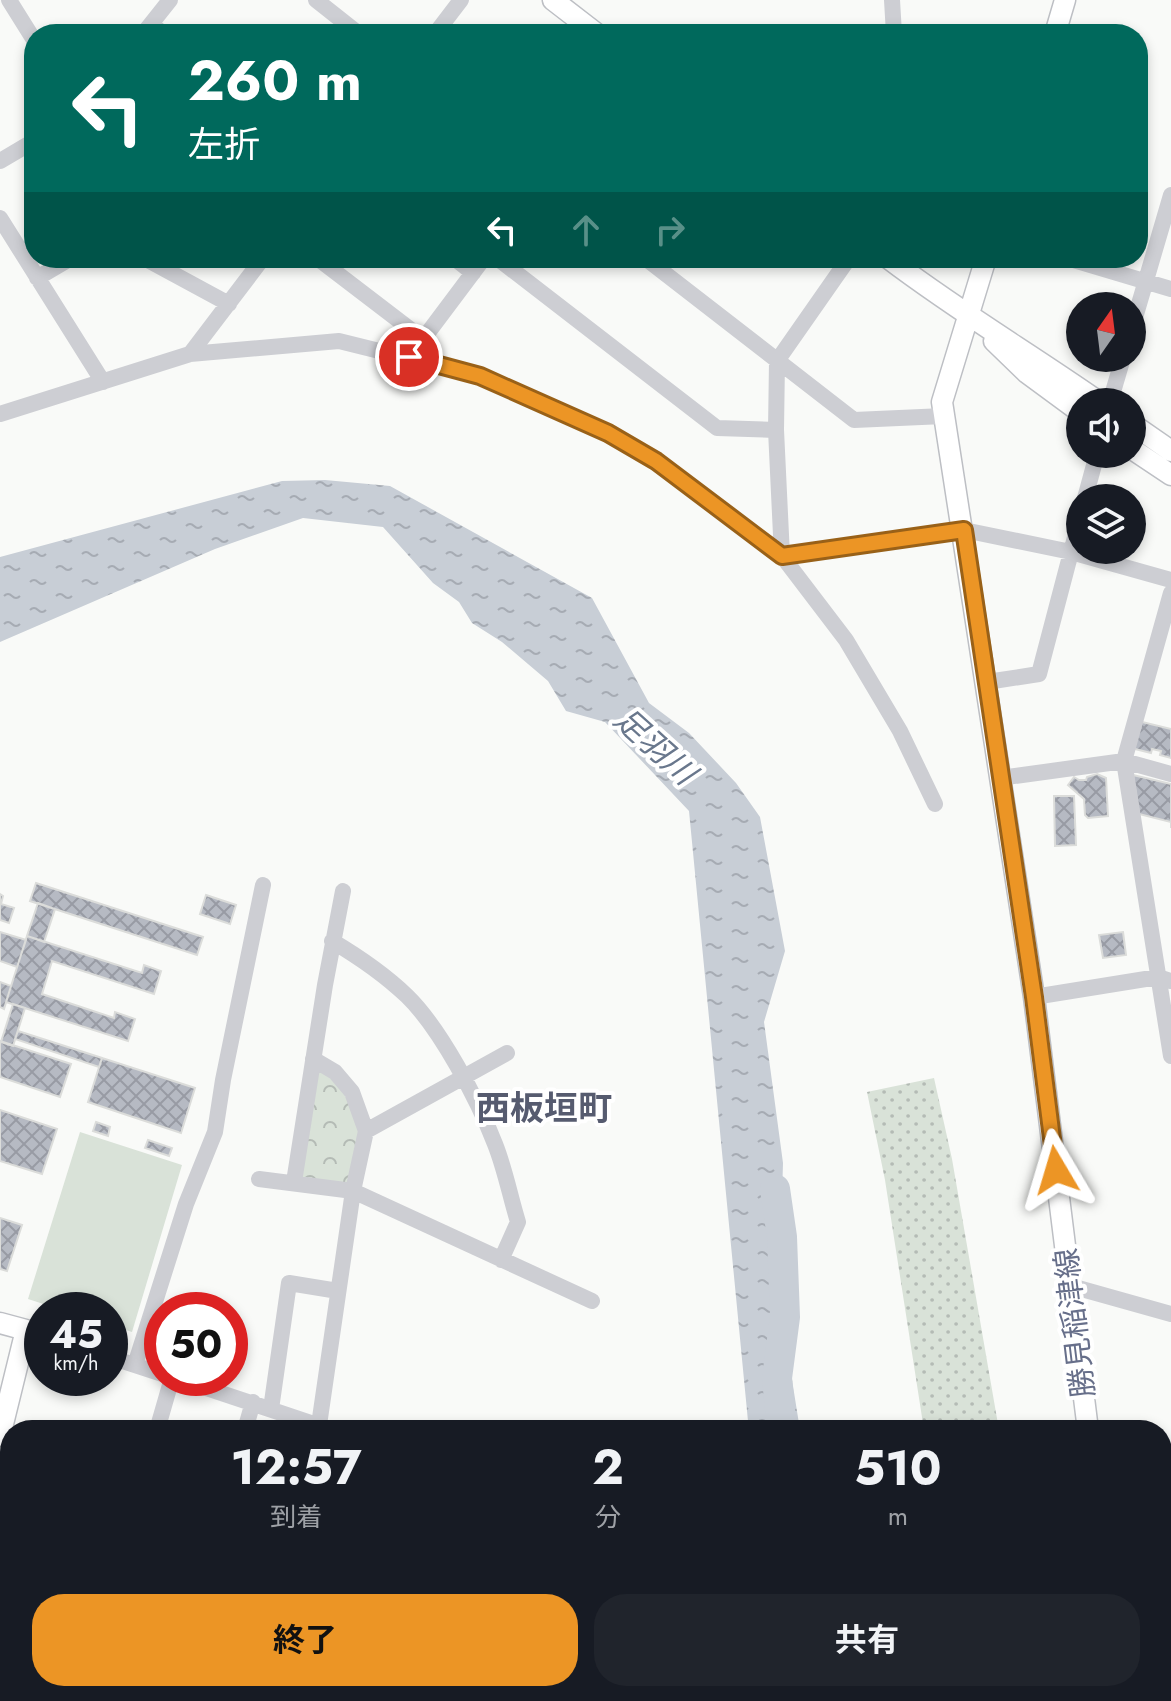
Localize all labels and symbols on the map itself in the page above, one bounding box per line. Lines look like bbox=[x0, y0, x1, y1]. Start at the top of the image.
north arrow bbox=[1066, 292, 1146, 372]
pin bbox=[375, 323, 443, 391]
water label: 足羽川 bbox=[604, 697, 708, 797]
district label: 西板垣町 bbox=[476, 1084, 612, 1133]
position arrow bbox=[1014, 1128, 1098, 1212]
street label: 勝見稲津線 bbox=[1044, 1246, 1105, 1400]
speed limit sign: 50 bbox=[144, 1292, 248, 1396]

